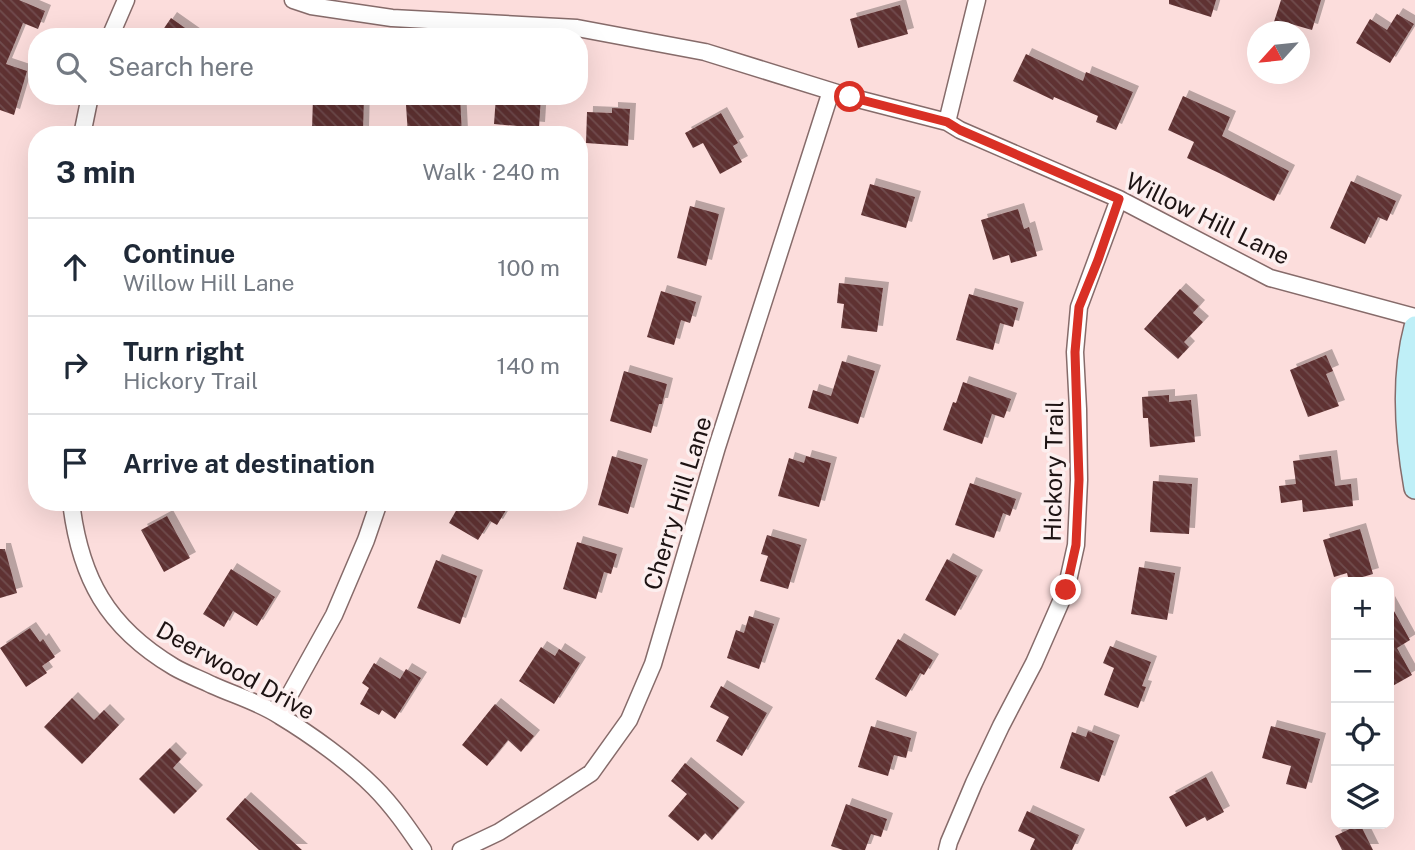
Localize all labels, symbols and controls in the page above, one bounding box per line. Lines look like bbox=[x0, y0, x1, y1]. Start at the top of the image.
north arrow bbox=[1247, 21, 1310, 84]
search box bbox=[28, 28, 588, 105]
icon: search bbox=[52, 48, 90, 86]
text: Search here bbox=[108, 51, 254, 82]
route start bbox=[834, 81, 865, 112]
text: 3 min bbox=[56, 154, 135, 190]
text: Walk · 240 m bbox=[423, 158, 560, 185]
street label: Willow Hill Lane bbox=[1121, 166, 1295, 270]
text: Continue bbox=[123, 238, 235, 269]
icon: ahead bbox=[56, 248, 94, 286]
text: 100 m bbox=[497, 254, 560, 281]
text: Willow Hill Lane bbox=[123, 269, 295, 296]
text: Turn right bbox=[123, 336, 245, 367]
icon: right bbox=[56, 346, 94, 384]
text: 140 m bbox=[497, 352, 560, 379]
text: Hickory Trail bbox=[123, 367, 258, 394]
street label: Hickory Trail bbox=[1038, 400, 1068, 542]
street label: Cherry Hill Lane bbox=[637, 413, 717, 593]
icon: arrive bbox=[56, 444, 94, 482]
text: Arrive at destination bbox=[123, 448, 375, 479]
route end bbox=[1050, 574, 1081, 605]
map controls bbox=[1331, 577, 1394, 829]
button: + bbox=[1331, 577, 1394, 640]
street label: Deerwood Drive bbox=[152, 615, 320, 725]
button: − bbox=[1331, 640, 1394, 703]
button: locate bbox=[1331, 703, 1394, 766]
button: layers bbox=[1331, 766, 1394, 829]

